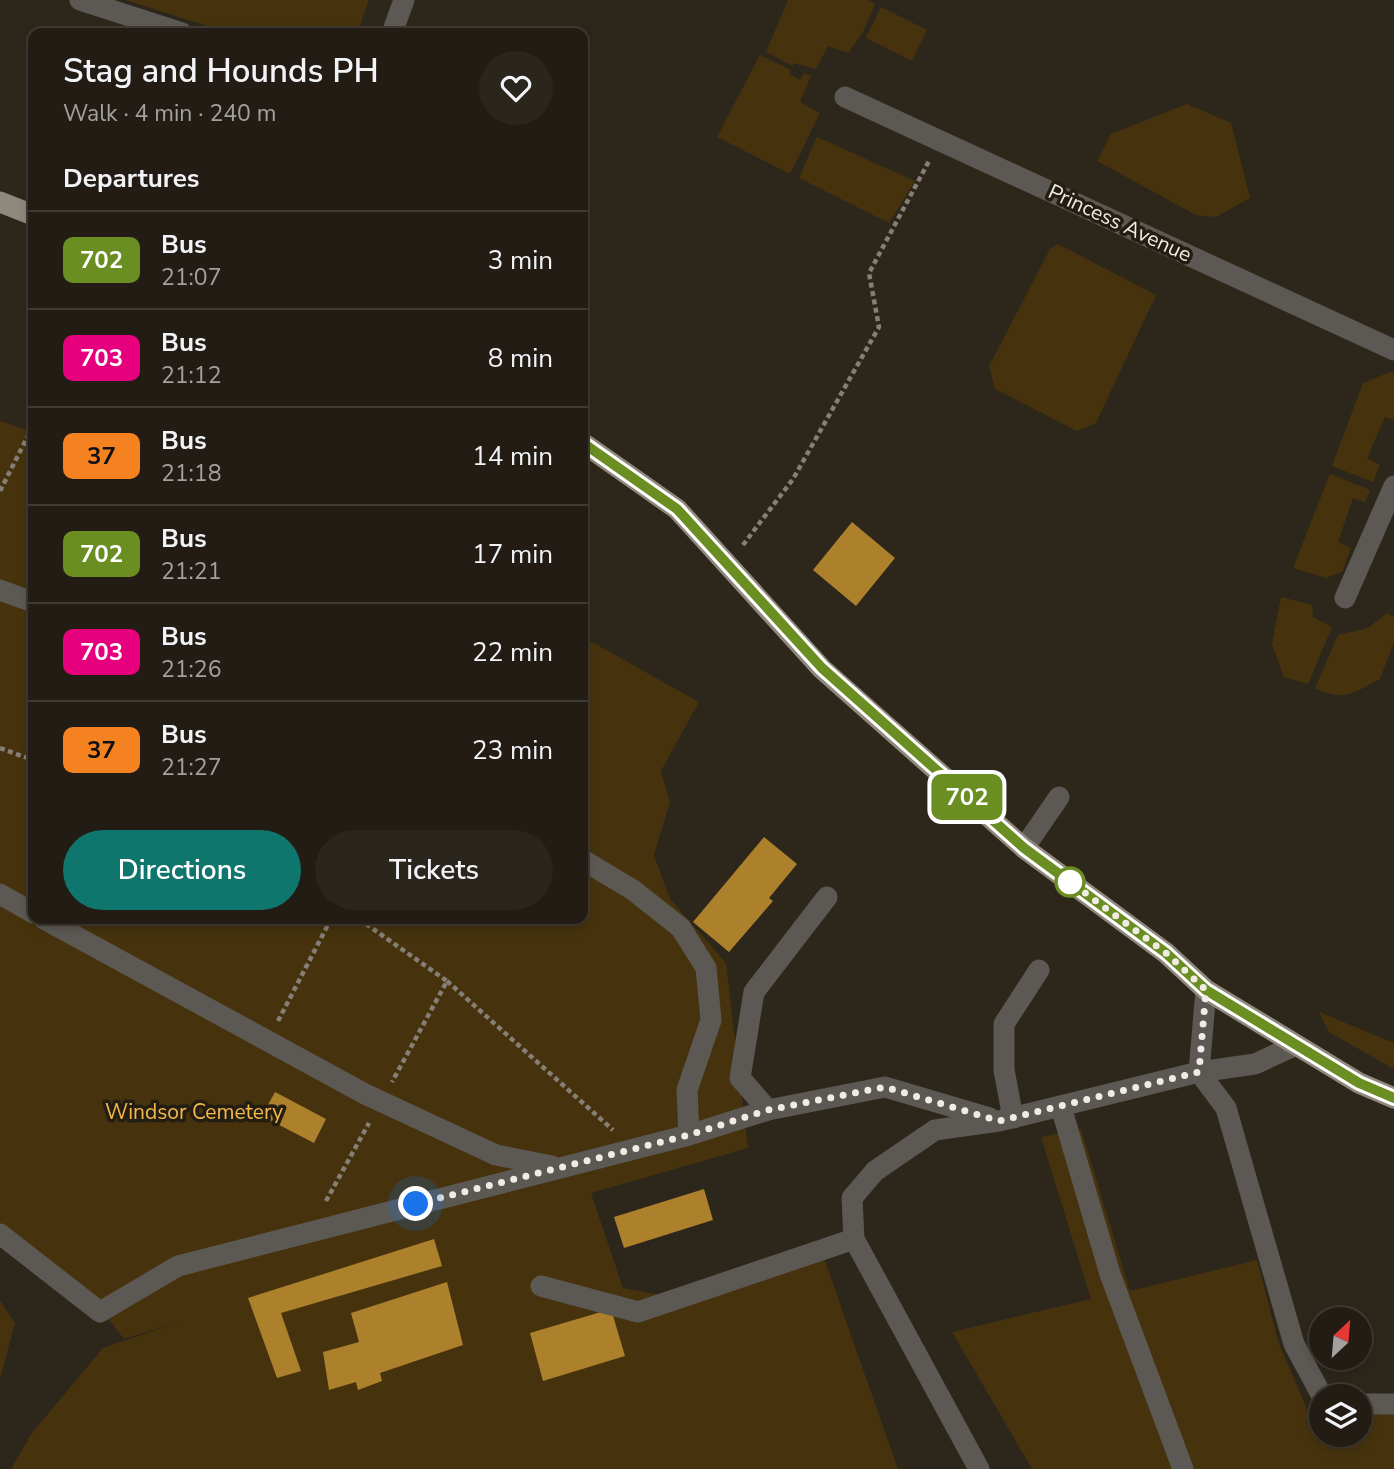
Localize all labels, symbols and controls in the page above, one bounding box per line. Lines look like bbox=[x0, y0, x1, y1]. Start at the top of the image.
text: Stag and Hounds PH bbox=[63, 49, 379, 94]
button: heart bbox=[479, 51, 553, 125]
text: Walk · 4 min · 240 m bbox=[63, 98, 276, 129]
text: Departures bbox=[63, 161, 199, 196]
street label: Princess Avenue bbox=[1044, 178, 1196, 268]
text: Bus bbox=[161, 227, 207, 262]
text: 3 min bbox=[488, 243, 553, 278]
text: 702 bbox=[80, 244, 123, 276]
text: 21:07 bbox=[161, 262, 221, 293]
text: Bus bbox=[161, 325, 207, 360]
text: 8 min bbox=[488, 341, 553, 376]
text: 703 bbox=[80, 342, 123, 374]
text: 21:12 bbox=[161, 360, 221, 391]
text: Bus bbox=[161, 423, 207, 458]
text: 14 min bbox=[472, 439, 553, 474]
text: 37 bbox=[87, 440, 116, 472]
text: 21:18 bbox=[161, 458, 221, 489]
text: Bus bbox=[161, 521, 207, 556]
text: 17 min bbox=[472, 537, 553, 572]
text: 702 bbox=[80, 538, 123, 570]
text: 21:21 bbox=[161, 556, 221, 587]
text: Bus bbox=[161, 619, 207, 654]
text: 22 min bbox=[472, 635, 553, 670]
text: 703 bbox=[80, 636, 123, 668]
text: 21:26 bbox=[161, 654, 221, 685]
text: Bus bbox=[161, 717, 207, 752]
text: 23 min bbox=[472, 733, 553, 768]
text: 37 bbox=[87, 734, 116, 766]
text: 21:27 bbox=[161, 752, 221, 783]
line badge: 702 bbox=[927, 774, 1007, 820]
text: 702 bbox=[945, 781, 989, 813]
button: Directions bbox=[63, 830, 301, 910]
button: Tickets bbox=[315, 830, 553, 910]
unlabelled marker bbox=[1055, 867, 1085, 897]
park label: Windsor Cemetery bbox=[105, 1098, 283, 1126]
your location bbox=[398, 1186, 433, 1221]
north arrow bbox=[1309, 1307, 1372, 1370]
map controls bbox=[1309, 1307, 1372, 1447]
button: layers bbox=[1309, 1384, 1372, 1447]

